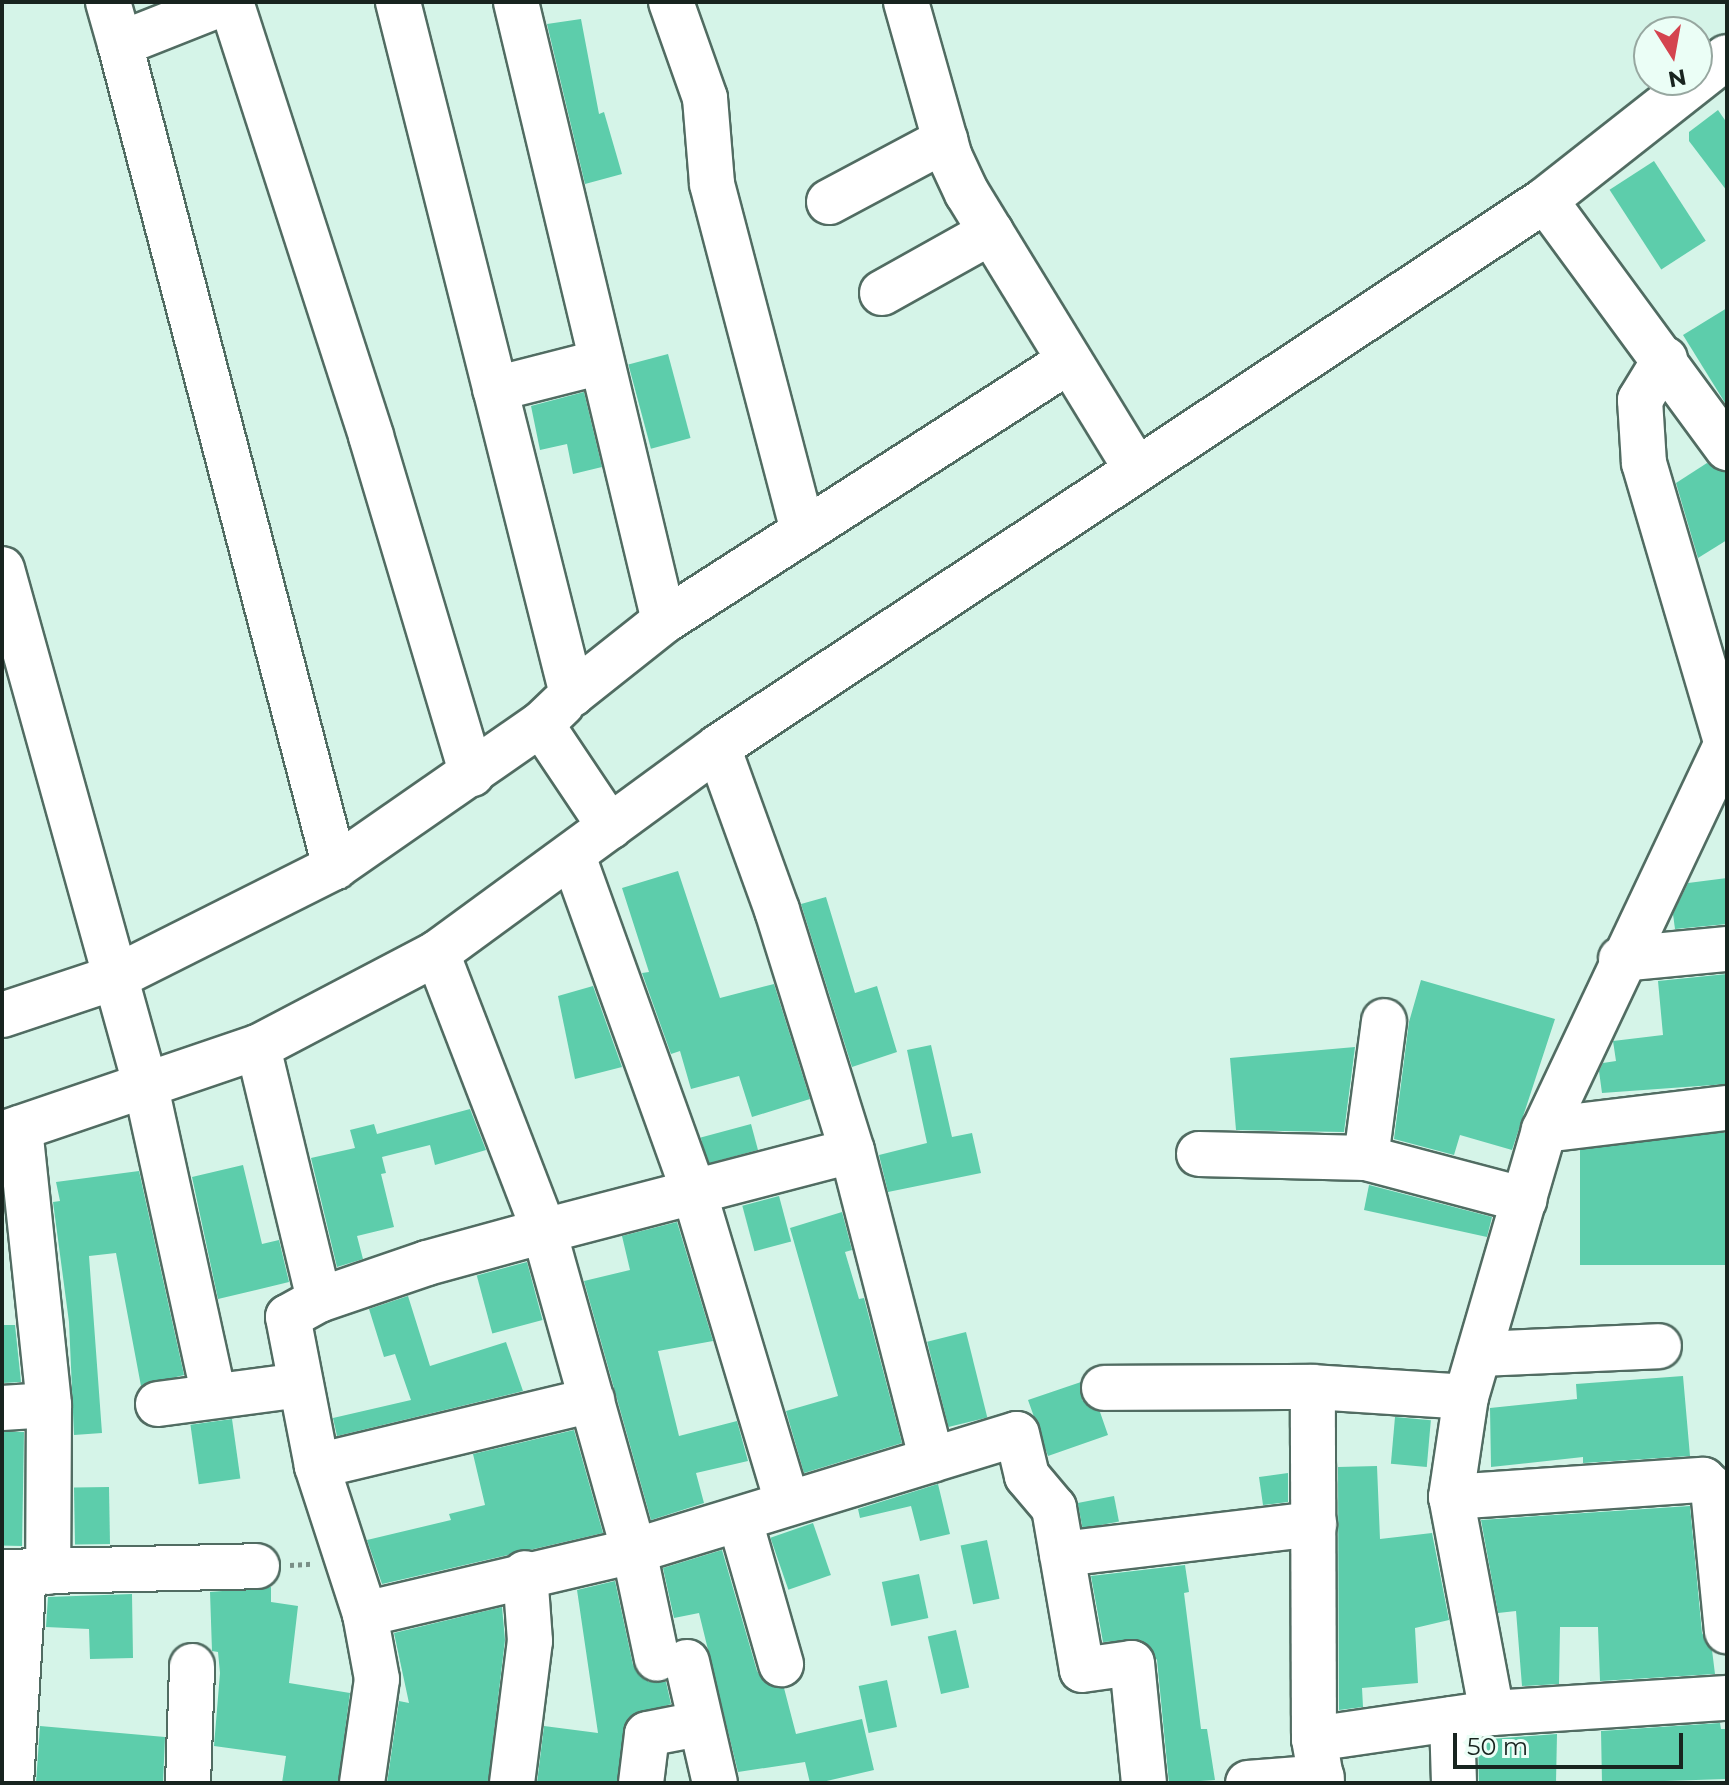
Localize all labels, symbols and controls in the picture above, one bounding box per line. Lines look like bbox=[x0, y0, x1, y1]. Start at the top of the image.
north arrow bbox=[1633, 16, 1713, 96]
text: N bbox=[1666, 63, 1689, 93]
scale bar bbox=[1457, 1717, 1687, 1767]
text: 50 m bbox=[1467, 1732, 1528, 1761]

